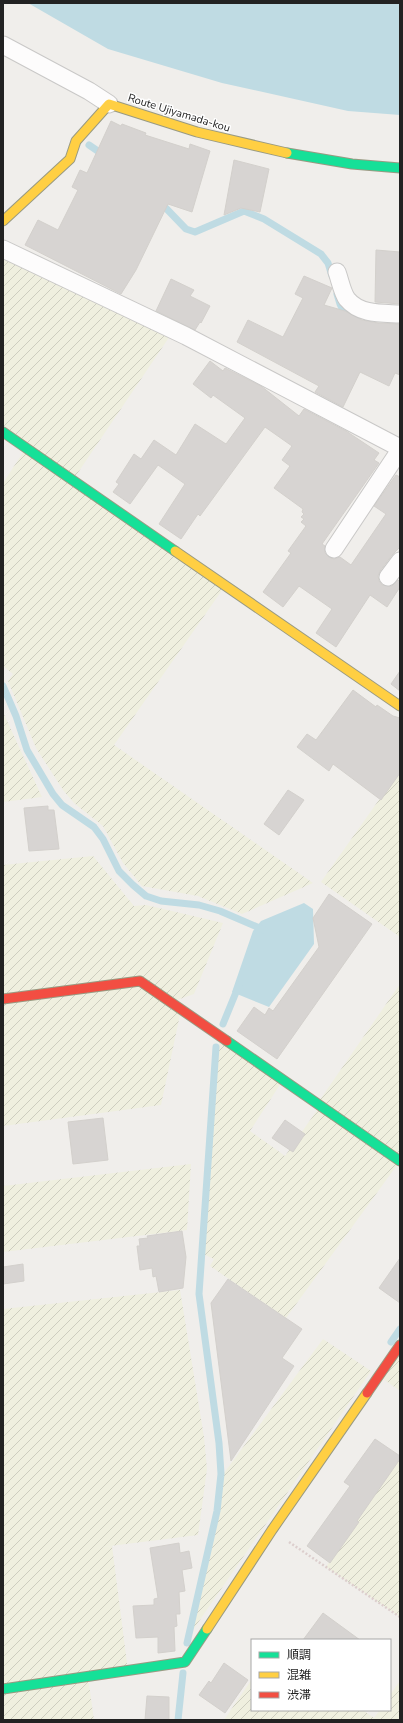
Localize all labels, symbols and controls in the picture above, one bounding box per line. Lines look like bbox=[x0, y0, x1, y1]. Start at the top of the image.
street label: Route Ujiyamada-kou bbox=[126, 90, 232, 136]
legend bbox=[251, 1639, 391, 1711]
text: 順調 bbox=[287, 1647, 311, 1663]
text: 混雑 bbox=[287, 1667, 311, 1683]
text: 渋滞 bbox=[287, 1687, 311, 1703]

